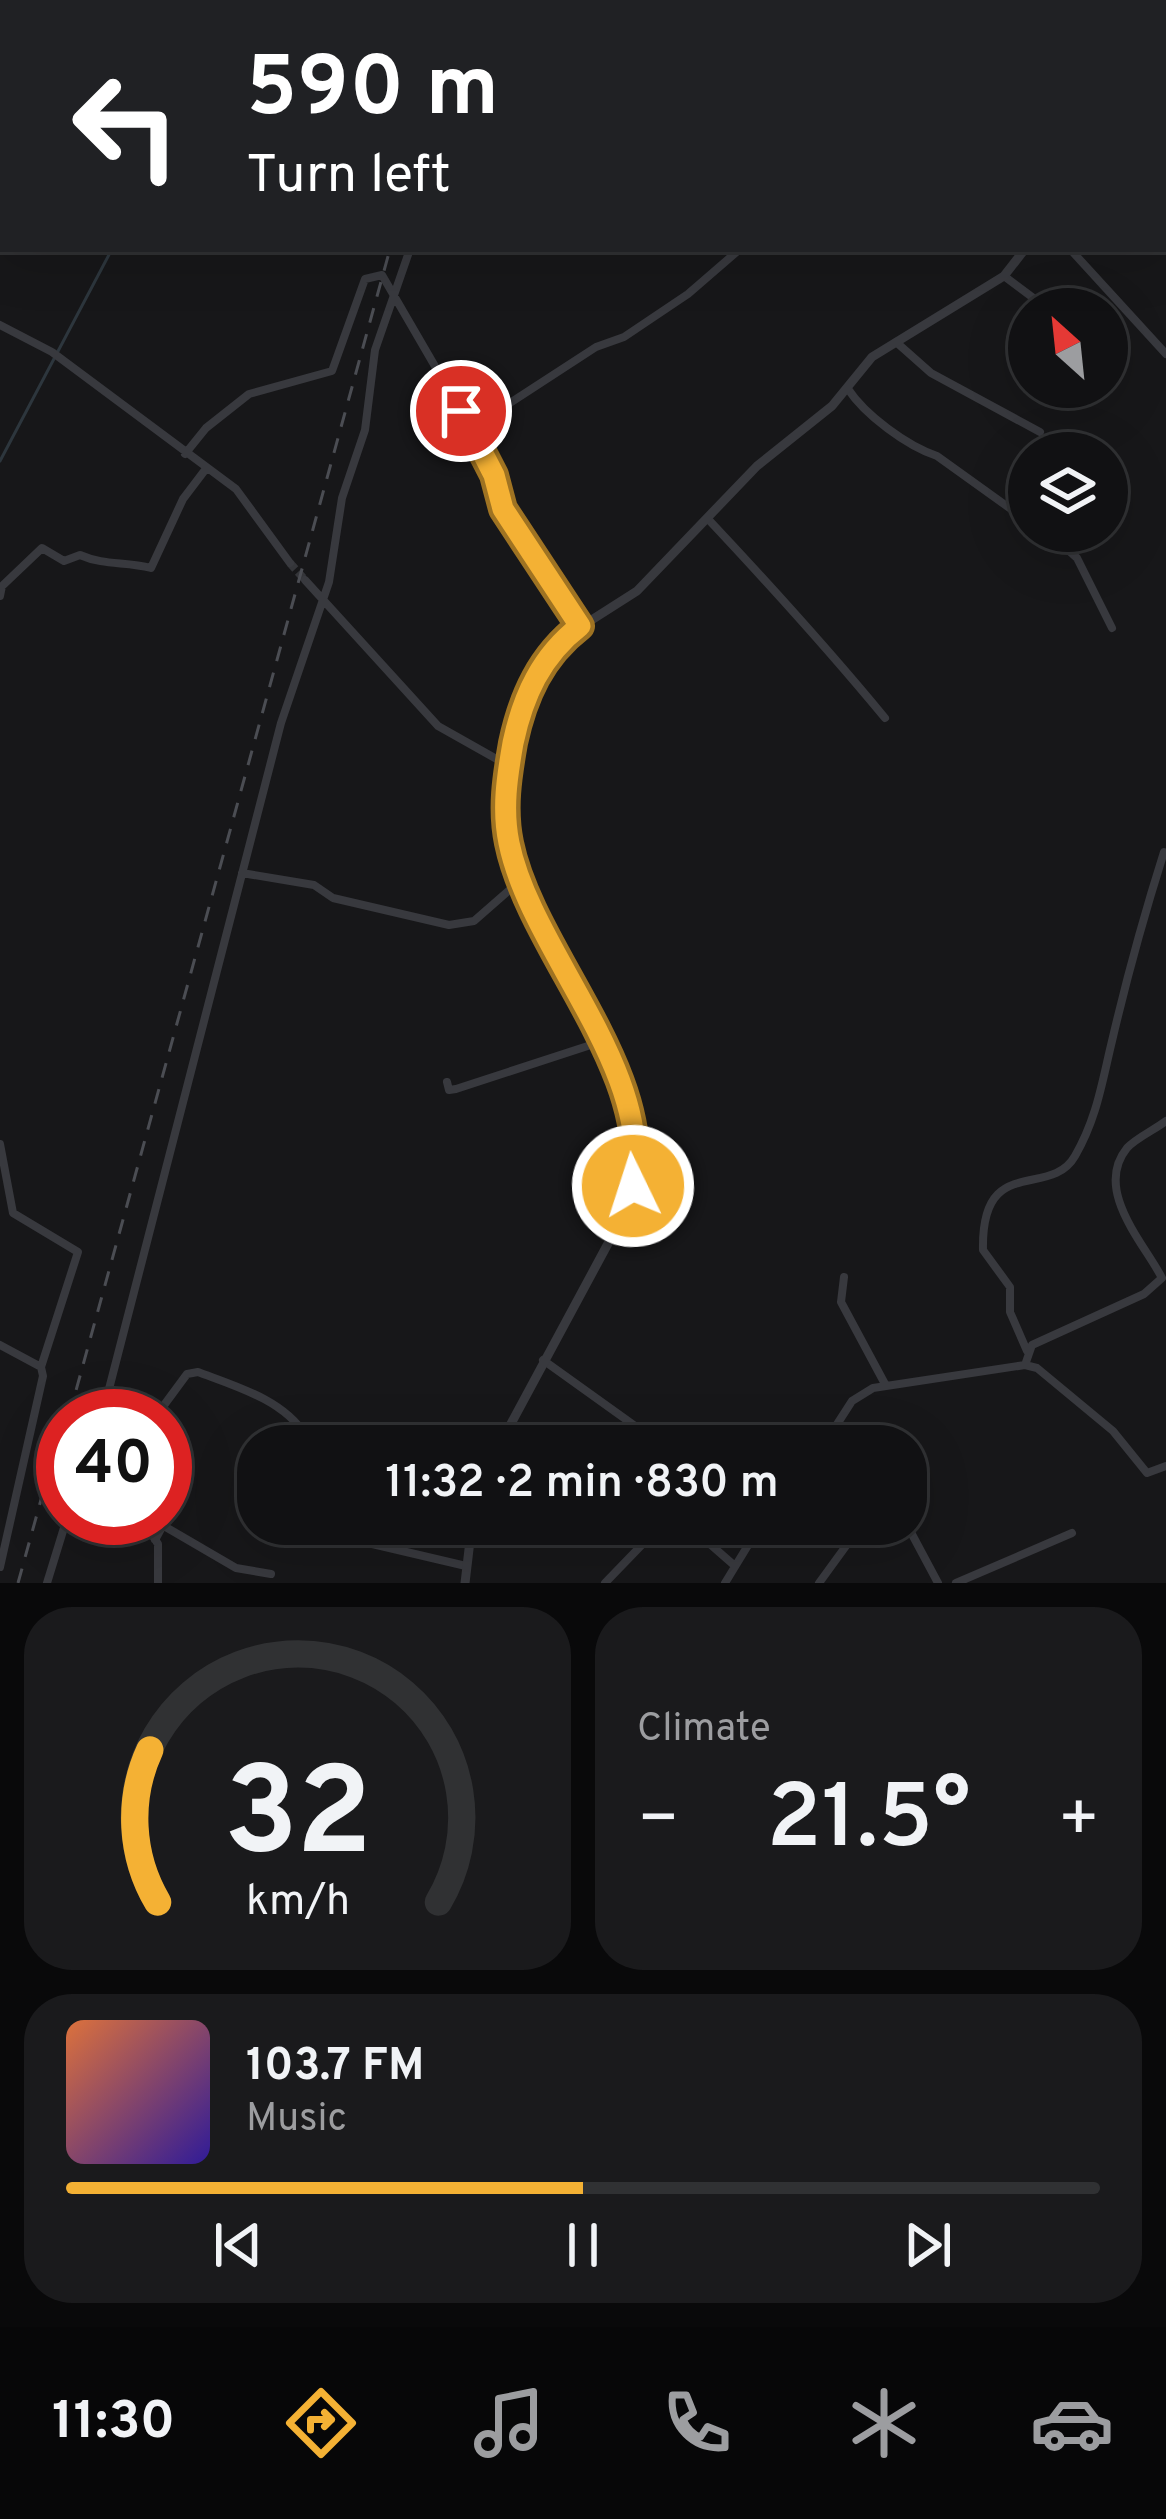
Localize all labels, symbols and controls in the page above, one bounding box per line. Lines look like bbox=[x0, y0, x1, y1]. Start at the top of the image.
text: 590 m bbox=[246, 39, 499, 145]
icon: left bbox=[48, 48, 204, 204]
text: Turn left bbox=[246, 143, 451, 212]
north arrow bbox=[1008, 288, 1128, 408]
map controls bbox=[1008, 288, 1128, 552]
pin bbox=[410, 360, 512, 462]
icon: arrive bbox=[428, 378, 494, 444]
button: layers bbox=[1008, 432, 1128, 552]
position arrow bbox=[570, 1123, 696, 1249]
speed limit sign: 40 bbox=[36, 1389, 192, 1545]
text: 11:32 · 2 min · 830 m bbox=[385, 1456, 779, 1513]
text: Climate bbox=[637, 1706, 771, 1755]
text: 32 bbox=[223, 1741, 372, 1899]
text: 21.5° bbox=[766, 1766, 971, 1879]
text: − bbox=[637, 1781, 680, 1864]
text: + bbox=[1057, 1781, 1100, 1864]
text: km/h bbox=[245, 1875, 350, 1929]
text: 103.7 FM bbox=[246, 2039, 424, 2096]
text: Music bbox=[246, 2096, 347, 2145]
icon: previous bbox=[205, 2212, 271, 2278]
icon: pause bbox=[550, 2212, 616, 2278]
icon: next bbox=[895, 2212, 961, 2278]
icon: directions bbox=[279, 2381, 363, 2465]
icon: music bbox=[467, 2381, 551, 2465]
icon: phone bbox=[655, 2381, 739, 2465]
icon: climate bbox=[842, 2381, 926, 2465]
icon: car bbox=[1030, 2381, 1114, 2465]
text: 11:30 bbox=[52, 2389, 175, 2458]

